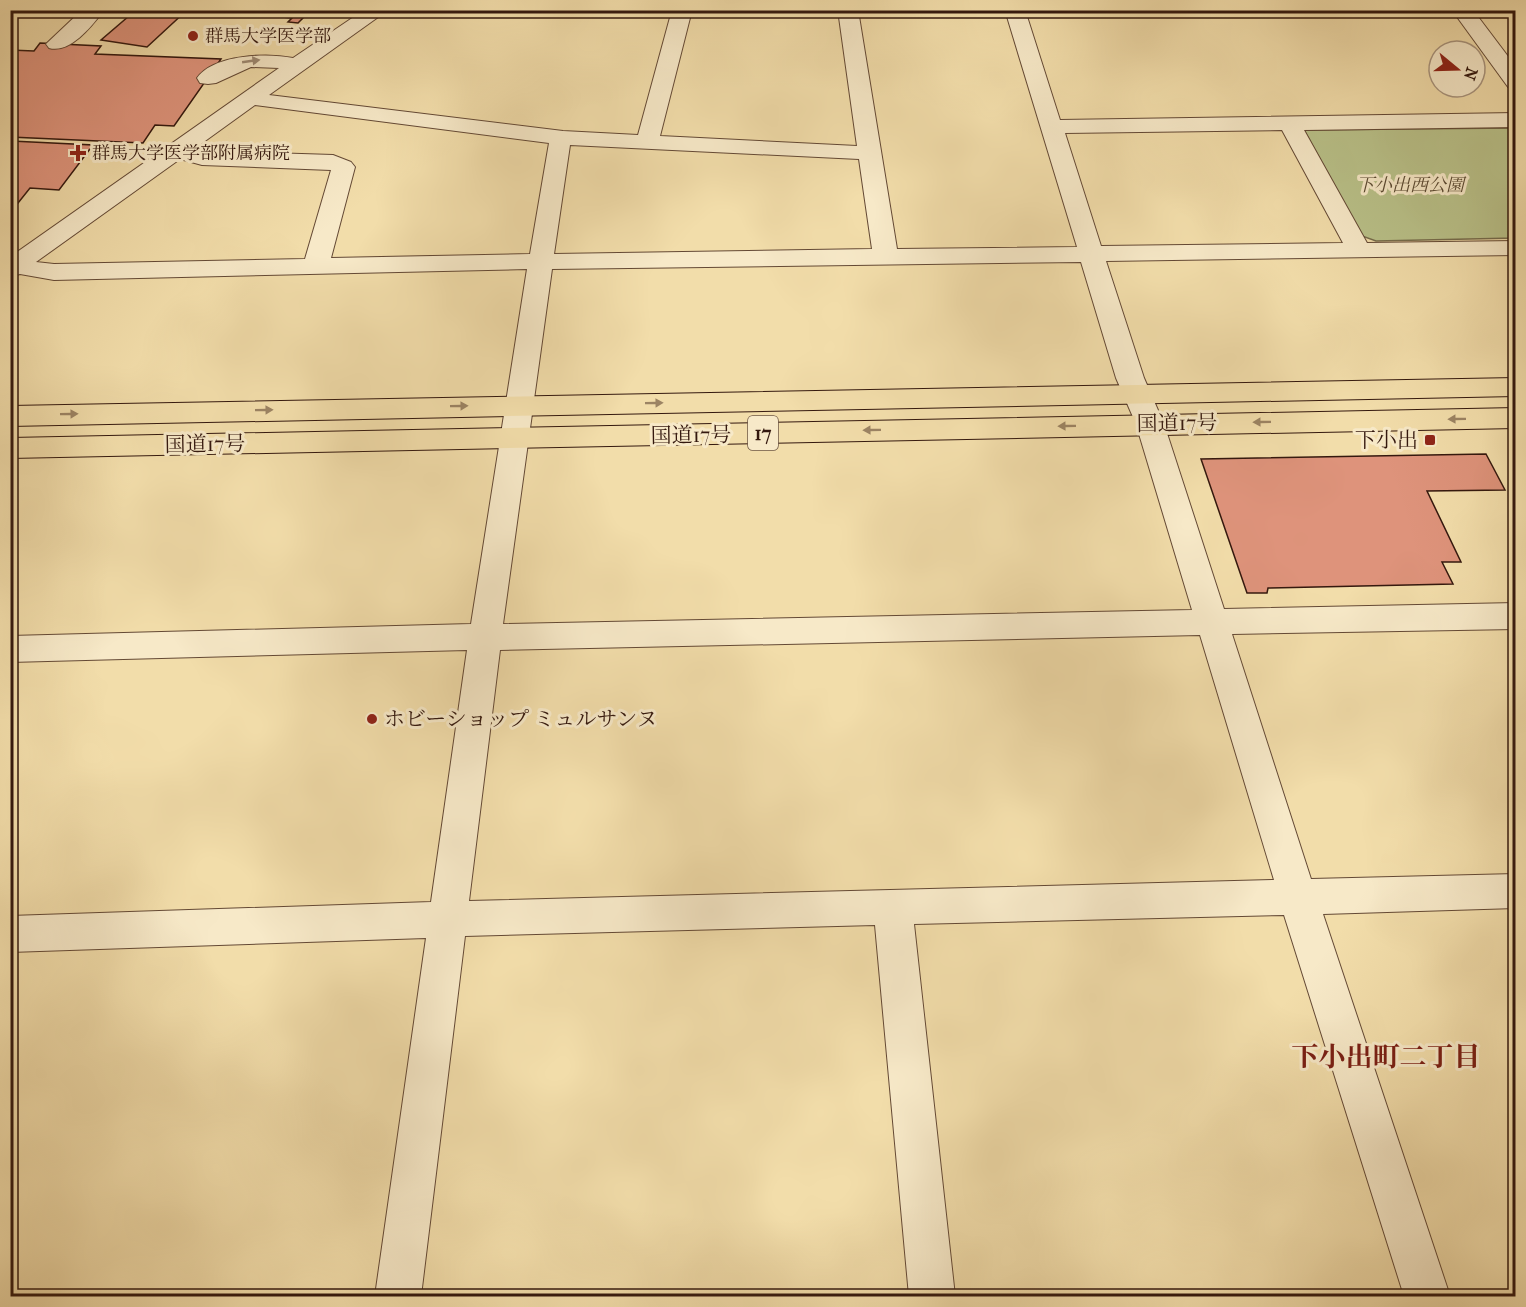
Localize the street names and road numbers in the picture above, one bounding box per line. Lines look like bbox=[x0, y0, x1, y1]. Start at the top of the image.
street label: 国道17号 bbox=[1136, 410, 1218, 436]
road number: 17 bbox=[748, 416, 778, 450]
street label: 国道17号 bbox=[650, 422, 732, 448]
street label: 国道17号 bbox=[164, 431, 246, 457]

